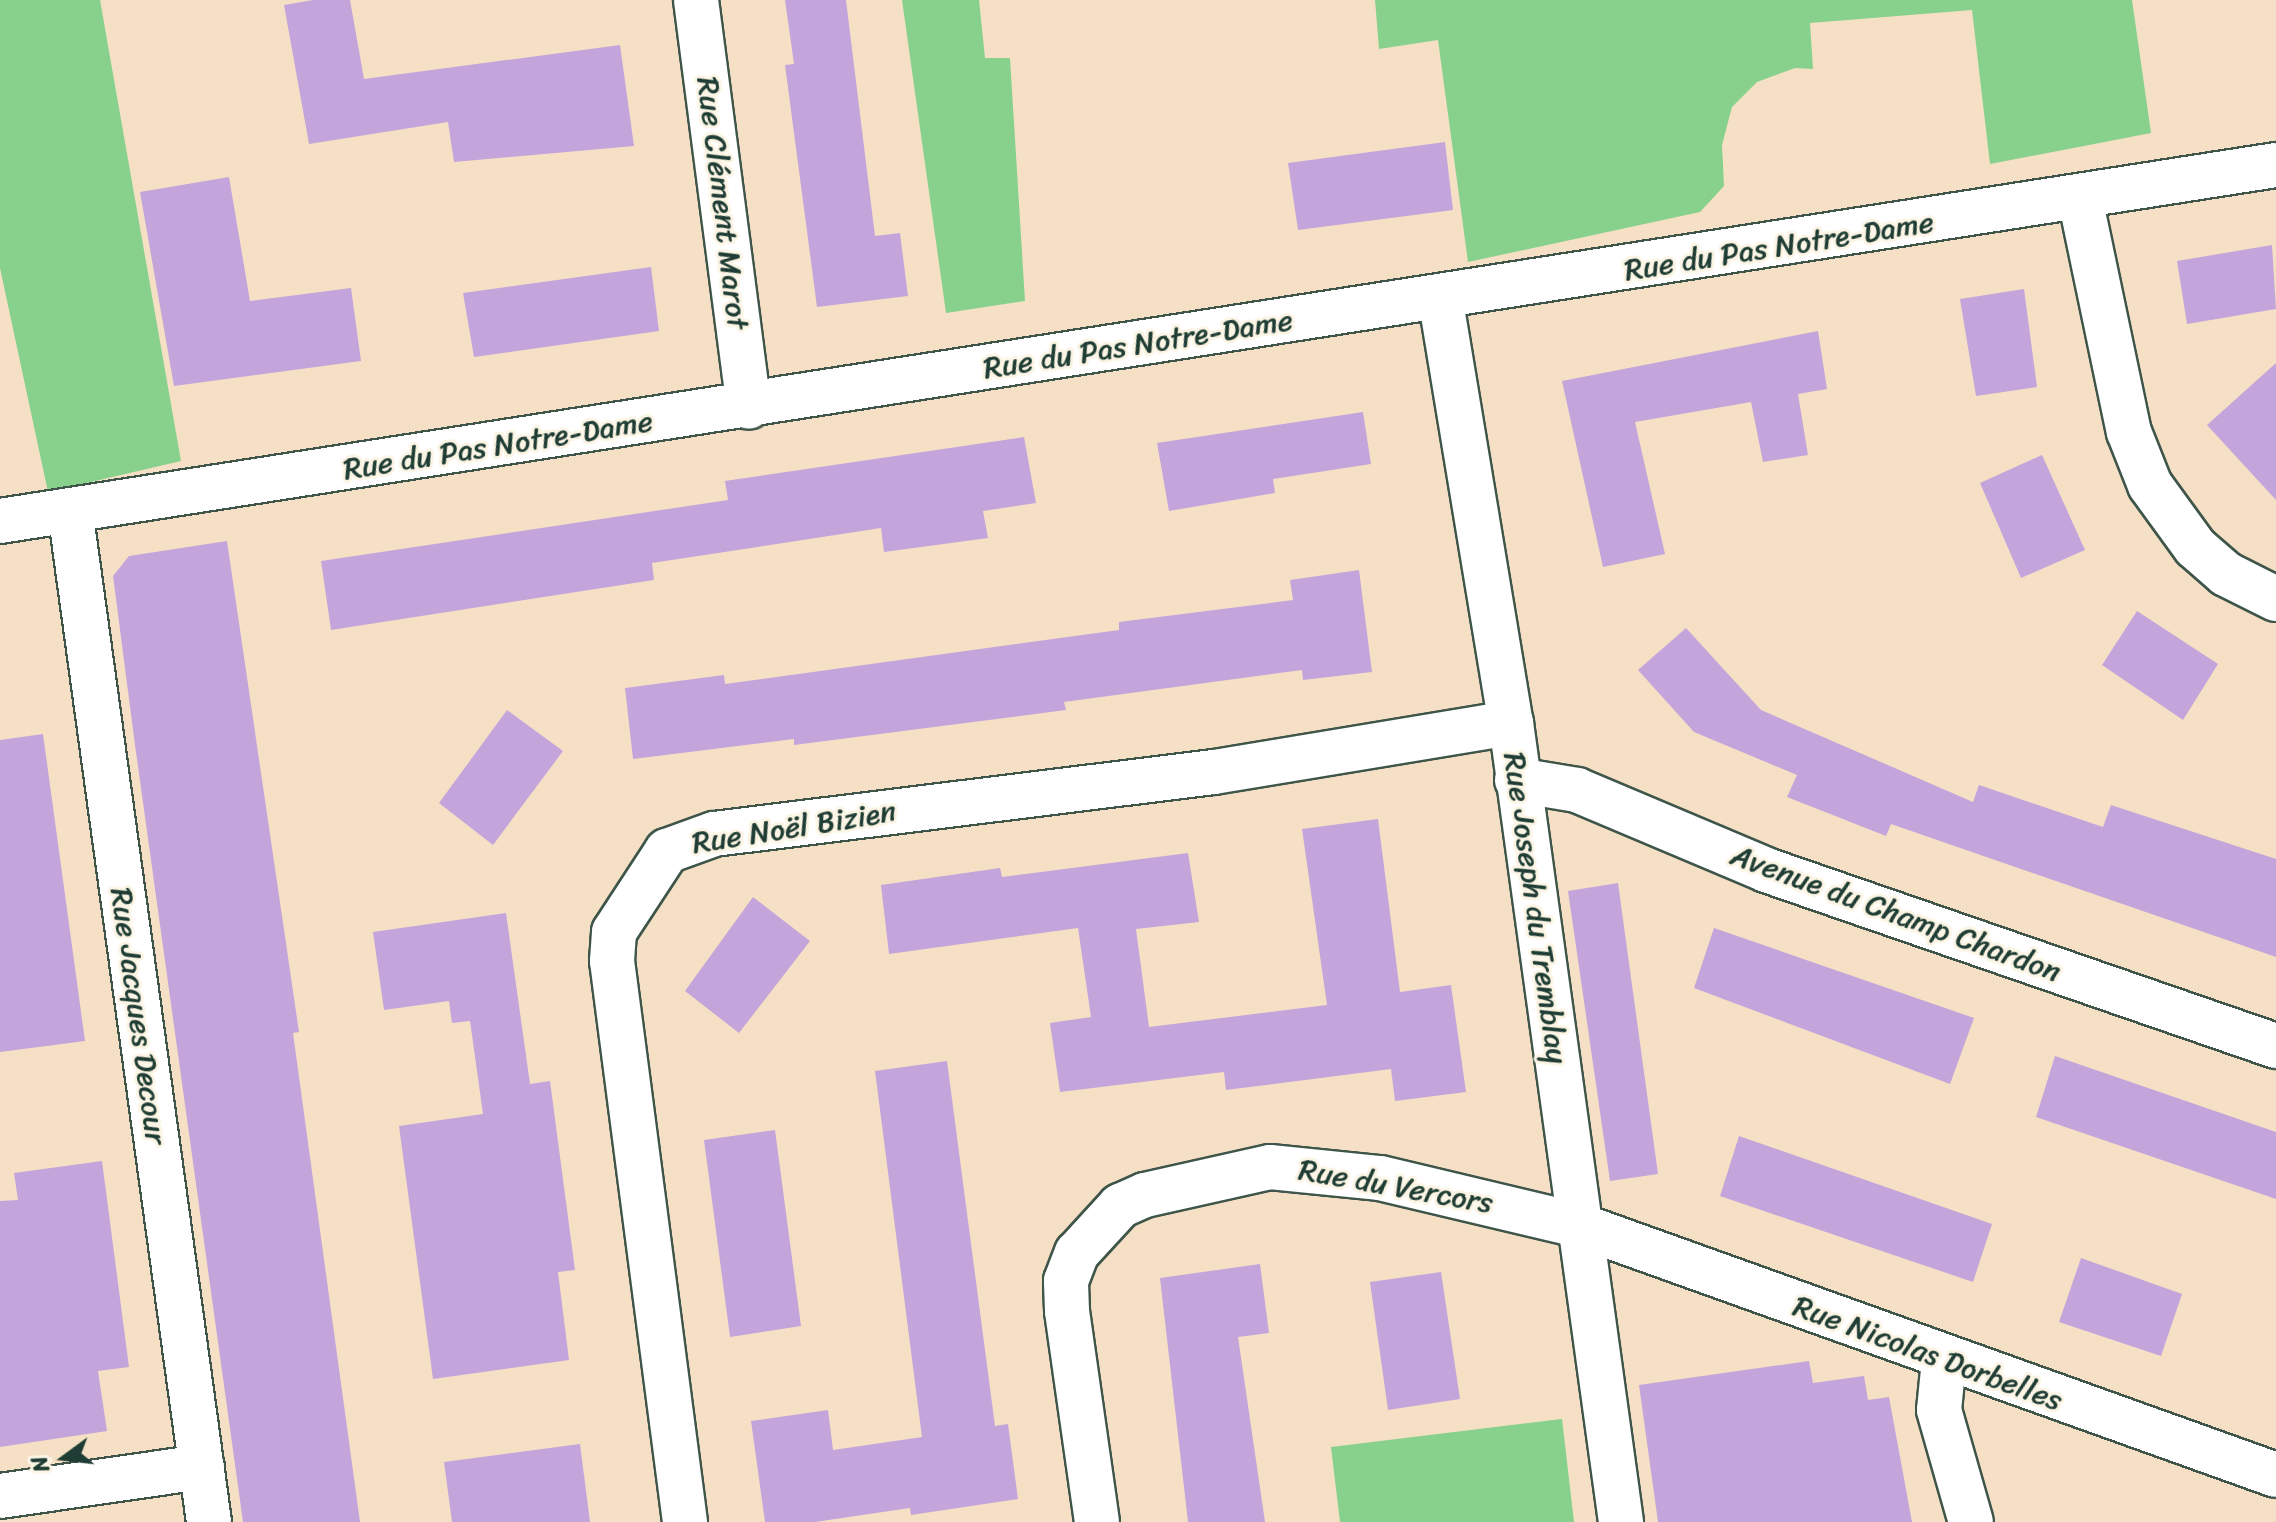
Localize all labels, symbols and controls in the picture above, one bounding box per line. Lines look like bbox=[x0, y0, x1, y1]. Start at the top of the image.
street label: Rue Clément Marot bbox=[690, 74, 756, 332]
street label: Rue du Pas Notre-Dame bbox=[1621, 204, 1937, 288]
street label: Rue du Pas Notre-Dame bbox=[980, 302, 1296, 386]
street label: Rue du Pas Notre-Dame bbox=[340, 403, 656, 487]
street label: Rue Joseph du Tremblay bbox=[1496, 750, 1576, 1066]
street label: Rue Noël Bizien bbox=[690, 793, 898, 861]
street label: Avenue du Champ Chardon bbox=[1726, 836, 2066, 990]
street label: Rue Jacques Decour bbox=[103, 885, 175, 1147]
street label: Rue du Vercors bbox=[1296, 1151, 1496, 1221]
street label: Rue Nicolas Dorbelles bbox=[1789, 1288, 2067, 1418]
north arrow bbox=[24, 1418, 104, 1498]
text: N bbox=[20, 1452, 61, 1477]

